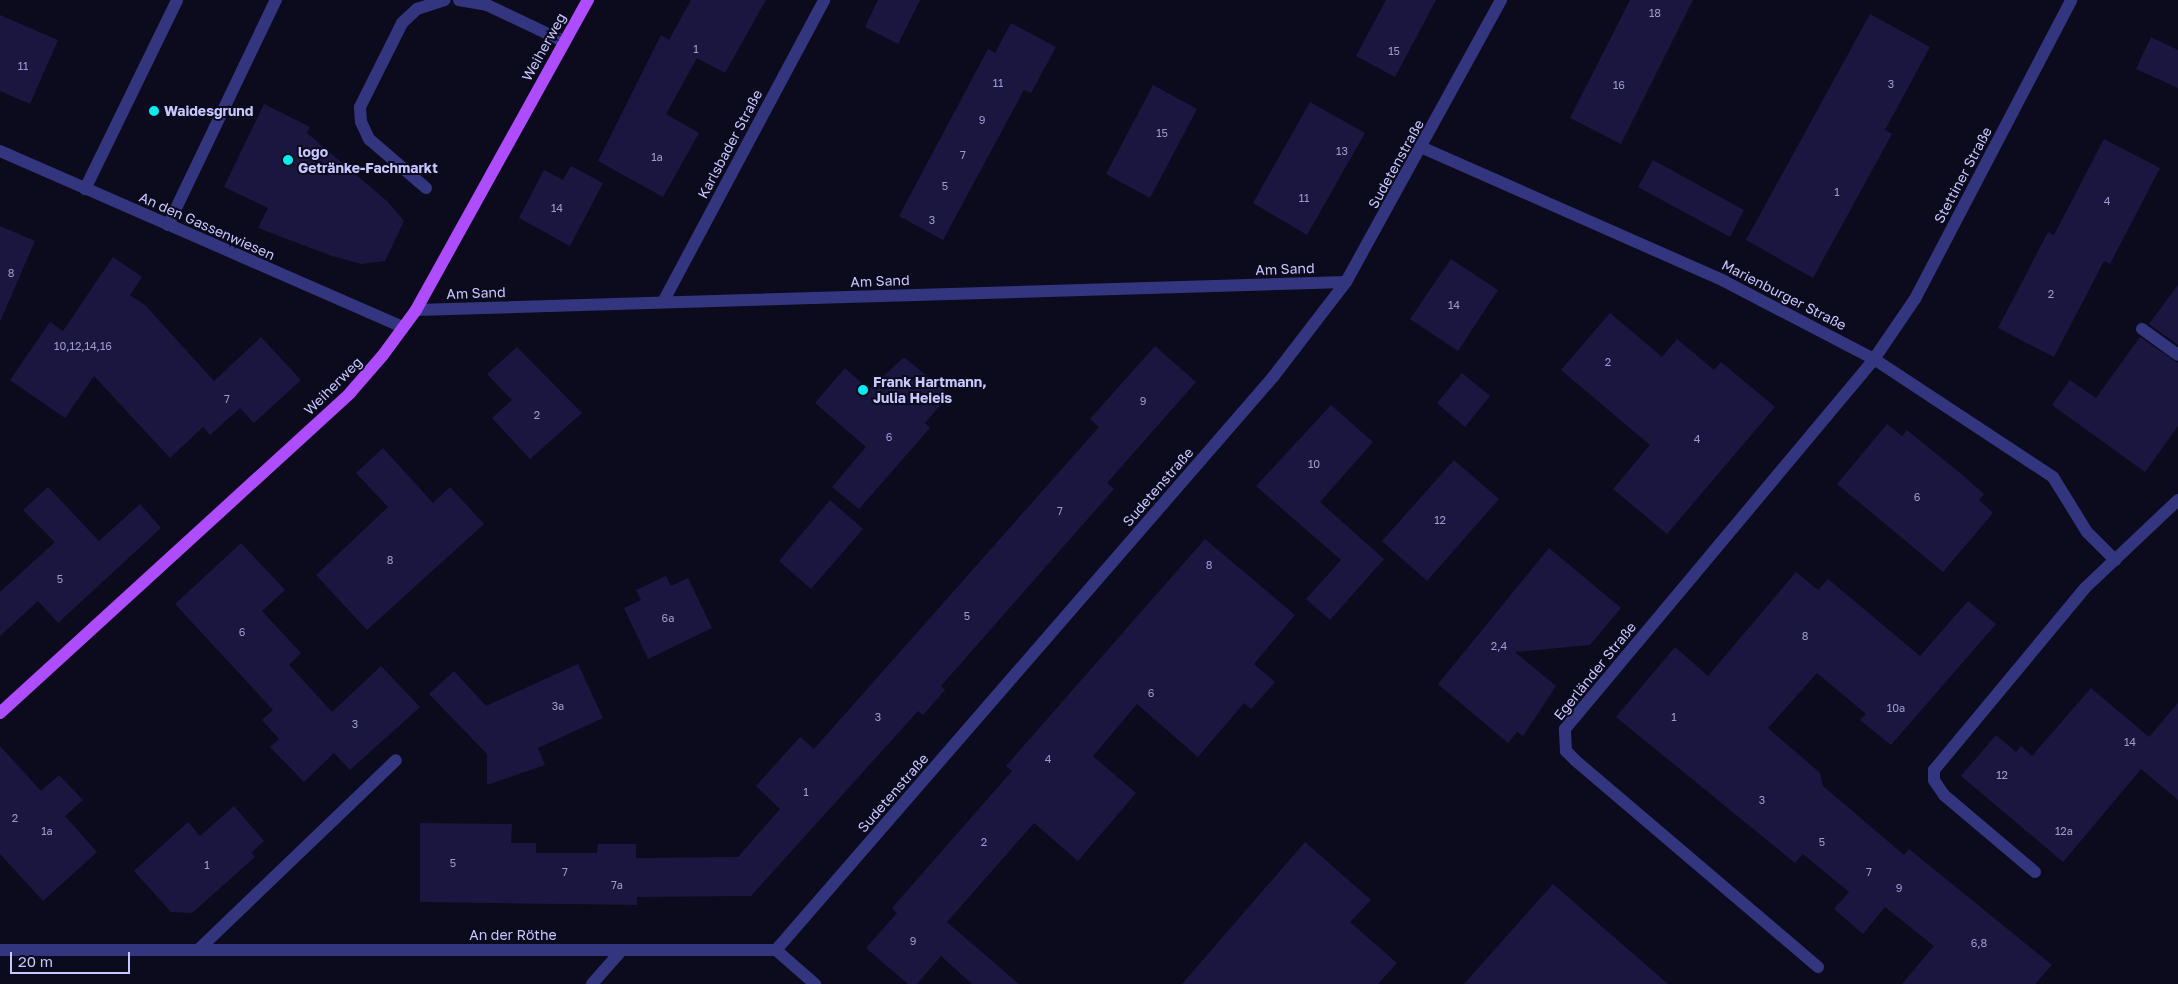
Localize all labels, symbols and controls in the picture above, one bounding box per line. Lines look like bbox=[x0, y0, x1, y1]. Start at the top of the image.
house number: 18 bbox=[1649, 6, 1661, 20]
street label: Weiherweg bbox=[518, 10, 570, 84]
house number: 1 bbox=[693, 42, 699, 56]
house number: 15 bbox=[1388, 44, 1400, 58]
house number: 11 bbox=[18, 59, 28, 73]
house number: 11 bbox=[993, 76, 1003, 90]
house number: 3 bbox=[1888, 77, 1894, 91]
house number: 16 bbox=[1613, 78, 1625, 92]
street label: Karlsbader Straße bbox=[694, 87, 766, 201]
place label: Waidesgrund bbox=[164, 103, 253, 119]
marker: Waidesgrund bbox=[148, 105, 160, 117]
house number: 9 bbox=[979, 113, 985, 127]
street label: Sudetenstraße bbox=[1365, 117, 1427, 211]
street label: Stettiner Straße bbox=[1931, 124, 1995, 226]
house number: 15 bbox=[1156, 126, 1168, 140]
place label: logo Getränke-Fachmarkt bbox=[298, 144, 438, 176]
house number: 13 bbox=[1336, 144, 1348, 158]
house number: 7 bbox=[960, 148, 966, 162]
house number: 1a bbox=[651, 150, 663, 164]
marker: logo Getränke-Fachmarkt bbox=[282, 154, 294, 166]
house number: 5 bbox=[942, 179, 948, 193]
house number: 1 bbox=[1834, 185, 1840, 199]
street label: An den Gassenwiesen bbox=[136, 188, 278, 264]
house number: 11 bbox=[1299, 191, 1309, 205]
house number: 4 bbox=[2104, 194, 2110, 208]
house number: 14 bbox=[551, 201, 563, 215]
house number: 3 bbox=[929, 213, 935, 227]
street label: Marienburger Straße bbox=[1719, 256, 1849, 334]
street label: Am Sand bbox=[1255, 260, 1315, 278]
house number: 8 bbox=[8, 266, 14, 280]
street label: Am Sand bbox=[850, 272, 910, 290]
street label: Am Sand bbox=[446, 284, 506, 302]
house number: 2 bbox=[2048, 287, 2054, 301]
house number: 14 bbox=[1448, 298, 1460, 312]
house number: 10,12,14,16 bbox=[54, 339, 112, 353]
street label: Weiherweg bbox=[300, 353, 366, 419]
house number: 2 bbox=[1605, 355, 1611, 369]
place label: Frank Hartmann, Julia Heieis bbox=[873, 374, 987, 407]
marker: Frank Hartmann, Julia Heieis bbox=[857, 384, 869, 396]
house number: 7 bbox=[224, 392, 230, 406]
house number: 9 bbox=[1140, 394, 1146, 408]
house number: 2 bbox=[534, 408, 540, 422]
house number: 6 bbox=[886, 430, 892, 444]
house number: 4 bbox=[1694, 432, 1700, 446]
street label: Sudetenstraße bbox=[1119, 444, 1197, 530]
house number: 10 bbox=[1308, 457, 1320, 471]
house number: 6 bbox=[1914, 490, 1920, 504]
house number: 7 bbox=[1057, 504, 1063, 518]
house number: 12 bbox=[1434, 513, 1446, 527]
house number: 8 bbox=[387, 553, 393, 567]
house number: 8 bbox=[1206, 558, 1212, 572]
house number: 5 bbox=[57, 572, 63, 586]
house number: 5 bbox=[964, 609, 970, 623]
house number: 6a bbox=[662, 611, 674, 625]
street label: Egerländer Straße bbox=[1550, 619, 1640, 723]
house number: 6 bbox=[239, 625, 245, 639]
house number: 8 bbox=[1802, 629, 1808, 643]
house number: 2,4 bbox=[1491, 639, 1507, 653]
house number: 6 bbox=[1148, 686, 1154, 700]
house number: 3a bbox=[552, 699, 564, 713]
house number: 10a bbox=[1887, 701, 1905, 715]
house number: 3 bbox=[875, 710, 881, 724]
house number: 1 bbox=[1671, 710, 1677, 724]
house number: 3 bbox=[352, 717, 358, 731]
house number: 14 bbox=[2124, 735, 2136, 749]
street label: Sudetenstraße bbox=[854, 750, 932, 836]
house number: 4 bbox=[1045, 752, 1051, 766]
house number: 12 bbox=[1996, 768, 2008, 782]
house number: 1 bbox=[803, 785, 809, 799]
house number: 3 bbox=[1759, 793, 1765, 807]
house number: 2 bbox=[12, 811, 18, 825]
house number: 1a bbox=[41, 824, 53, 838]
house number: 12a bbox=[2055, 824, 2073, 838]
house number: 2 bbox=[981, 835, 987, 849]
house number: 5 bbox=[1819, 835, 1825, 849]
house number: 5 bbox=[450, 856, 456, 870]
house number: 1 bbox=[204, 858, 210, 872]
house number: 7 bbox=[562, 865, 568, 879]
house number: 7 bbox=[1866, 865, 1872, 879]
house number: 7a bbox=[611, 878, 623, 892]
house number: 9 bbox=[1896, 881, 1902, 895]
street label: An der Röthe bbox=[469, 927, 557, 943]
house number: 9 bbox=[910, 934, 916, 948]
house number: 6,8 bbox=[1971, 936, 1987, 950]
scale bar bbox=[12, 942, 132, 974]
text: 20 m bbox=[18, 952, 53, 970]

